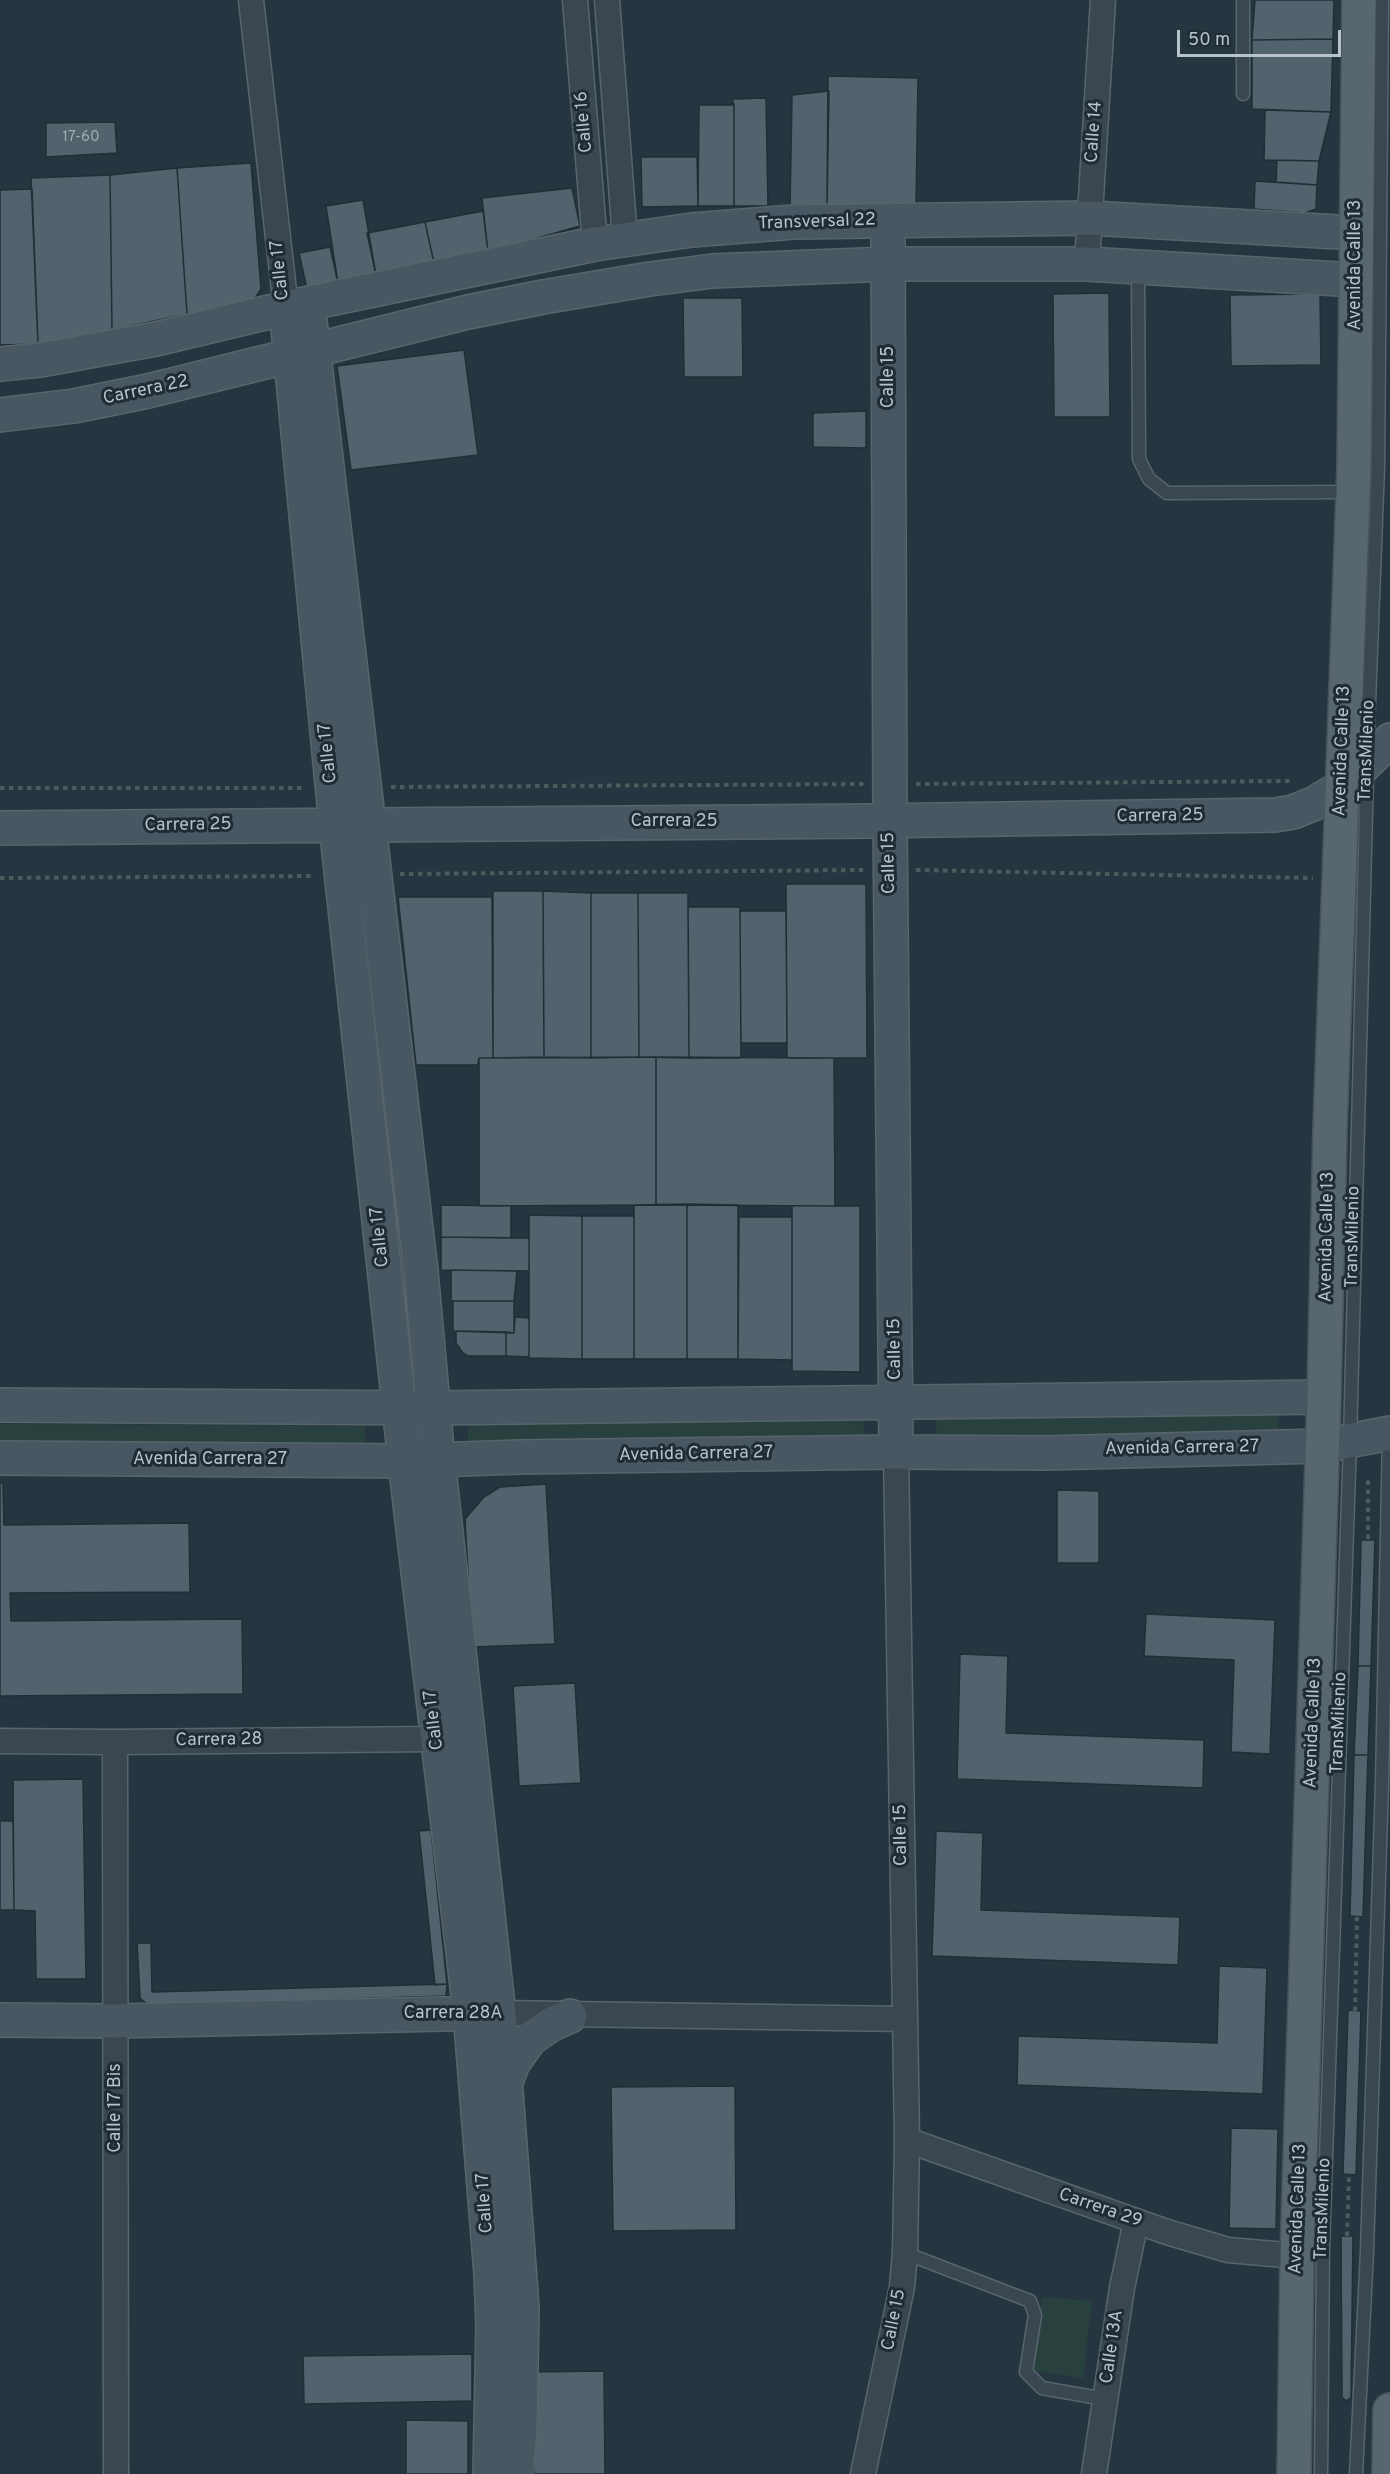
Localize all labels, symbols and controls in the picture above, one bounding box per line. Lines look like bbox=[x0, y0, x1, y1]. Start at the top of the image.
scale bar bbox=[1180, 18, 1344, 56]
text: 50 m bbox=[1188, 29, 1230, 52]
street label: Calle 16 bbox=[572, 90, 598, 154]
street label: Calle 14 bbox=[1082, 100, 1108, 164]
house number: 17-60 bbox=[62, 129, 100, 147]
street label: Avenida Calle 13 bbox=[1345, 200, 1367, 330]
street label: Transversal 22 bbox=[758, 210, 876, 236]
street label: Calle 17 bbox=[267, 239, 295, 301]
street label: Calle 15 bbox=[878, 346, 900, 408]
street label: Carrera 22 bbox=[101, 371, 191, 411]
street label: Avenida Calle 13 bbox=[1330, 685, 1356, 817]
street label: TransMilenio bbox=[1355, 700, 1381, 802]
street label: Calle 17 bbox=[315, 722, 343, 784]
street label: Carrera 25 bbox=[1116, 805, 1204, 829]
street label: Carrera 25 bbox=[630, 811, 718, 833]
street label: Carrera 25 bbox=[144, 814, 232, 838]
street label: Calle 15 bbox=[879, 832, 901, 894]
street label: Avenida Calle 13 bbox=[1316, 1171, 1340, 1303]
street label: TransMilenio bbox=[1342, 1186, 1366, 1288]
street label: Calle 17 bbox=[367, 1206, 395, 1268]
street label: Calle 15 bbox=[885, 1318, 907, 1380]
street label: Avenida Carrera 27 bbox=[1105, 1437, 1259, 1461]
street label: Avenida Carrera 27 bbox=[619, 1443, 773, 1467]
street label: Avenida Carrera 27 bbox=[133, 1449, 287, 1471]
street label: Avenida Calle 13 bbox=[1301, 1657, 1327, 1789]
street label: TransMilenio bbox=[1327, 1672, 1353, 1774]
street label: Calle 17 bbox=[421, 1689, 449, 1751]
street label: Carrera 28 bbox=[175, 1729, 263, 1753]
street label: Calle 15 bbox=[891, 1804, 913, 1866]
street label: Carrera 28A bbox=[403, 2003, 503, 2025]
street label: Calle 17 Bis bbox=[105, 2063, 127, 2153]
street label: Avenida Calle 13 bbox=[1286, 2143, 1312, 2275]
street label: TransMilenio bbox=[1311, 2158, 1337, 2260]
street label: Calle 17 bbox=[473, 2172, 499, 2234]
street label: Carrera 29 bbox=[1055, 2185, 1145, 2233]
street label: Calle 15 bbox=[878, 2287, 912, 2353]
street label: Calle 13A bbox=[1097, 2309, 1129, 2385]

